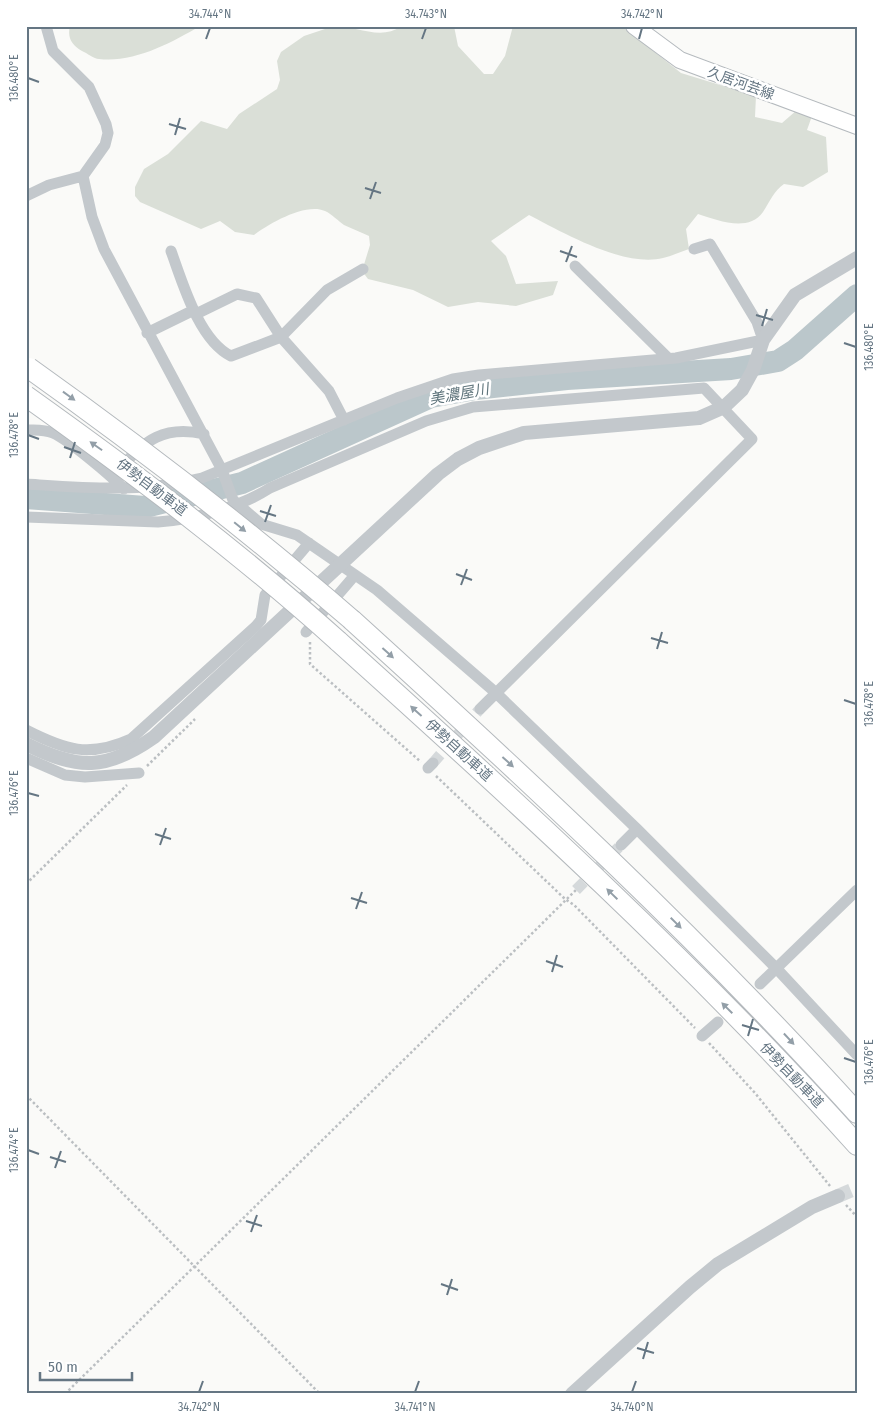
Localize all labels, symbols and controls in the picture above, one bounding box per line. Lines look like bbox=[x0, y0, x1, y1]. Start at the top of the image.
text: 34.744°N bbox=[189, 7, 231, 21]
text: 34.743°N bbox=[405, 7, 447, 21]
text: 34.742°N bbox=[621, 7, 663, 21]
text: 136.480°E bbox=[7, 54, 21, 102]
street label: 久居河芸線 bbox=[705, 64, 777, 103]
text: 136.480°E bbox=[862, 323, 876, 371]
water label: 美濃屋川 bbox=[428, 380, 492, 408]
one-way arrow bbox=[62, 391, 76, 401]
text: 136.478°E bbox=[7, 412, 21, 458]
one-way arrow bbox=[89, 441, 103, 451]
street label: 伊勢自動車道 bbox=[113, 455, 190, 519]
one-way arrow bbox=[233, 521, 246, 532]
one-way arrow bbox=[381, 647, 394, 658]
text: 136.478°E bbox=[862, 681, 876, 727]
one-way arrow bbox=[410, 705, 422, 717]
street label: 伊勢自動車道 bbox=[422, 716, 496, 785]
one-way arrow bbox=[501, 756, 513, 768]
text: 136.476°E bbox=[7, 770, 21, 816]
one-way arrow bbox=[606, 888, 618, 900]
one-way arrow bbox=[669, 917, 681, 929]
one-way arrow bbox=[721, 1002, 733, 1014]
one-way arrow bbox=[783, 1033, 795, 1045]
street label: 伊勢自動車道 bbox=[756, 1039, 827, 1111]
text: 136.476°E bbox=[862, 1039, 876, 1085]
text: 136.474°E bbox=[7, 1127, 21, 1173]
scale bar bbox=[40, 1350, 132, 1382]
text: 50 m bbox=[48, 1358, 78, 1376]
text: 34.742°N bbox=[178, 1400, 220, 1414]
text: 34.741°N bbox=[395, 1400, 435, 1414]
text: 34.740°N bbox=[610, 1400, 654, 1414]

